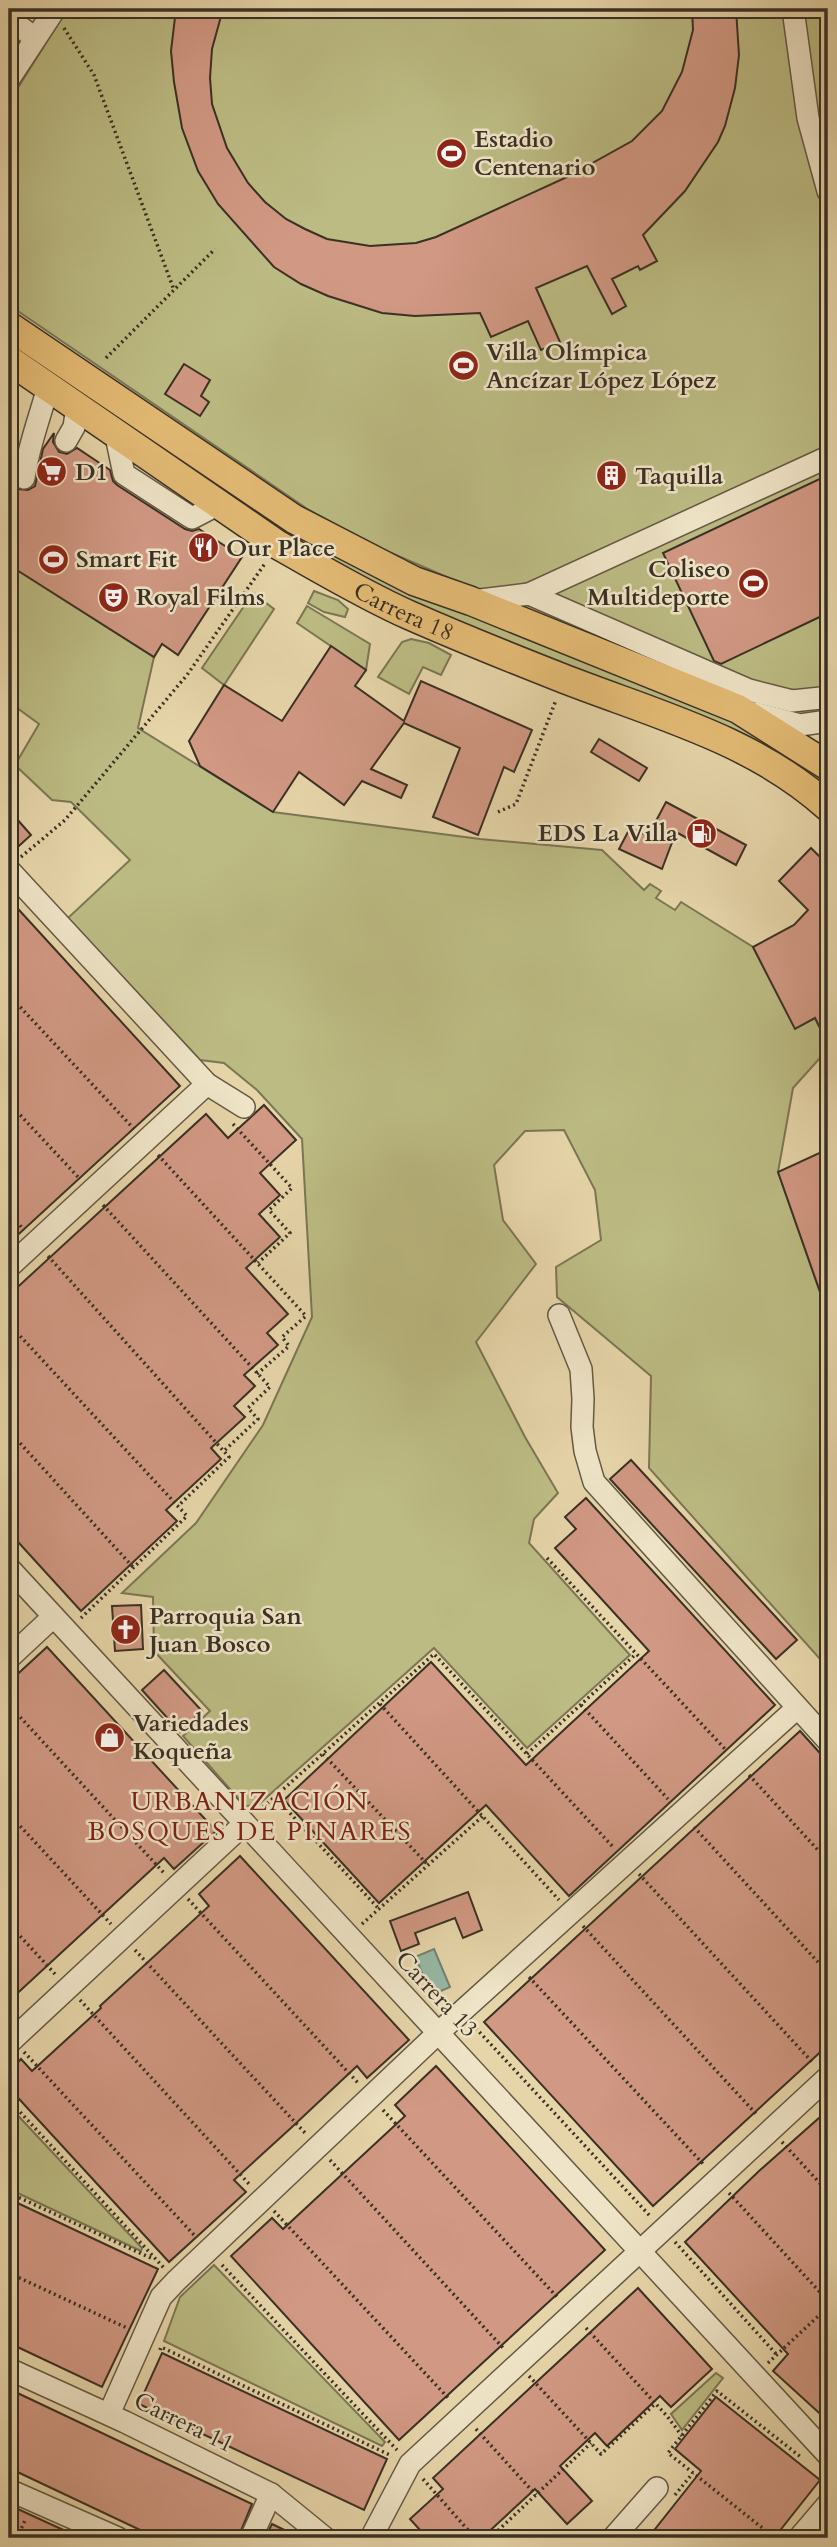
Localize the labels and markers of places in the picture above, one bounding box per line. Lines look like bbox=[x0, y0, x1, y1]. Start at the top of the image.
place label: Estadio Centenario bbox=[474, 123, 596, 184]
sports icon: Estadio Centenario bbox=[434, 136, 468, 170]
place label: Villa Olímpica Ancízar López López bbox=[486, 336, 717, 397]
sports icon: Villa Olímpica Ancízar López López bbox=[446, 349, 480, 383]
supermarket icon: D1 bbox=[35, 455, 69, 489]
place label: D1 bbox=[75, 456, 108, 489]
building icon: Taquilla bbox=[595, 459, 629, 493]
place label: Taquilla bbox=[635, 460, 723, 493]
restaurant icon: Our Place bbox=[186, 531, 220, 565]
place label: Our Place bbox=[226, 532, 335, 565]
sports icon: Smart Fit bbox=[36, 542, 70, 576]
place label: Smart Fit bbox=[76, 543, 178, 576]
place label: Coliseo Multideporte bbox=[587, 553, 730, 614]
sports icon: Coliseo Multideporte bbox=[736, 566, 770, 600]
theatre icon: Royal Films bbox=[96, 580, 130, 614]
place label: Royal Films bbox=[136, 581, 265, 614]
fuel station icon: EDS La Villa bbox=[684, 816, 718, 850]
place label: EDS La Villa bbox=[537, 817, 678, 850]
place label: Parroquia San Juan Bosco bbox=[146, 1600, 302, 1661]
church icon: Parroquia San Juan Bosco bbox=[109, 1613, 143, 1647]
place label: Variedades Koqueña bbox=[133, 1707, 249, 1768]
shop icon: Variedades Koqueña bbox=[93, 1720, 127, 1754]

